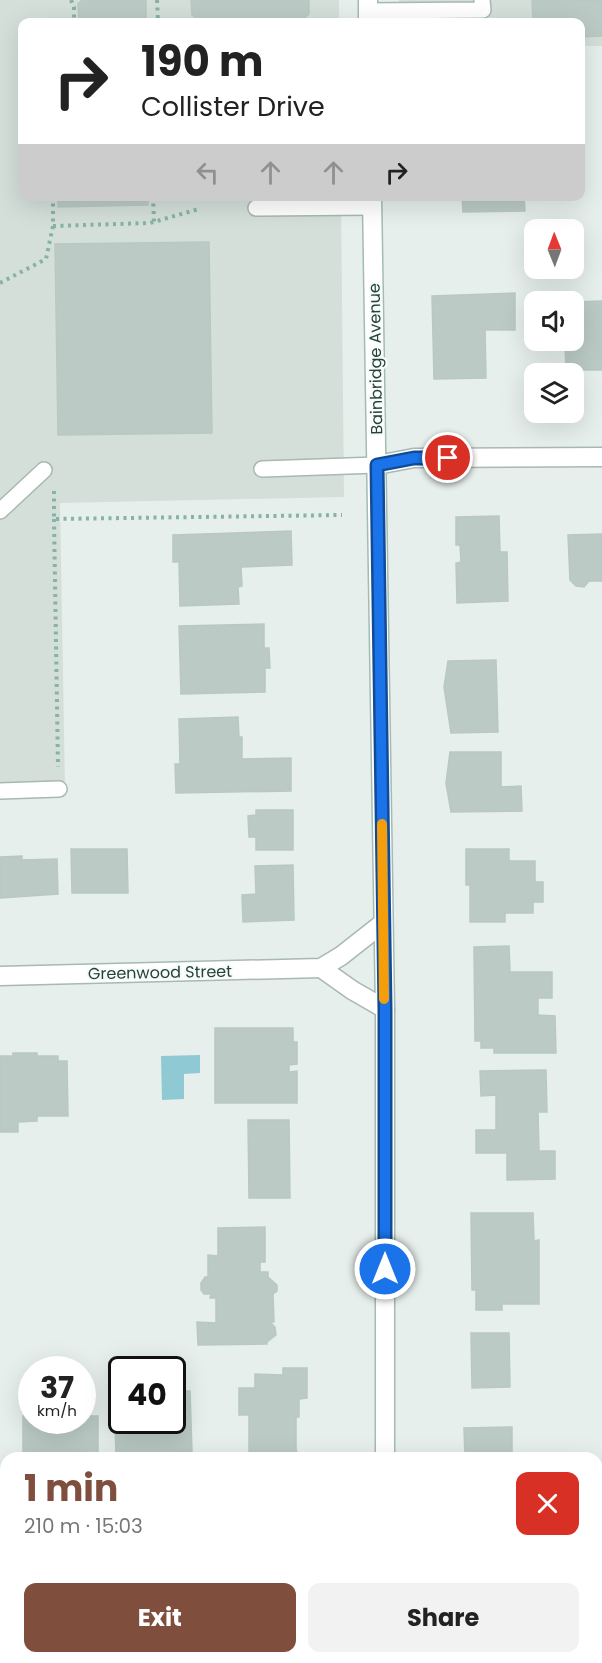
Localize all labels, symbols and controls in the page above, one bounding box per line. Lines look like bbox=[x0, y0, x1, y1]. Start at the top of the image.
text: 190 m bbox=[141, 32, 263, 91]
icon: right bbox=[42, 42, 120, 120]
text: Collister Drive bbox=[141, 88, 325, 125]
icon: left bbox=[191, 156, 224, 189]
icon: ahead bbox=[254, 156, 287, 189]
icon: ahead bbox=[317, 156, 350, 189]
icon: right bbox=[380, 156, 413, 189]
north arrow bbox=[524, 219, 584, 279]
map controls bbox=[524, 219, 584, 423]
street label: Bainbridge Avenue bbox=[363, 283, 388, 435]
button: sound bbox=[524, 291, 584, 351]
button: layers bbox=[524, 363, 584, 423]
pin bbox=[422, 432, 473, 483]
icon: arrive bbox=[431, 441, 464, 474]
street label: Greenwood Street bbox=[88, 960, 232, 985]
position arrow bbox=[353, 1237, 417, 1301]
speed limit sign: 40 bbox=[108, 1356, 186, 1434]
text: 37 bbox=[40, 1366, 74, 1409]
text: km/h bbox=[37, 1400, 77, 1421]
text: 1 min bbox=[24, 1463, 118, 1514]
button: close bbox=[516, 1472, 579, 1535]
text: 210 m · 15:03 bbox=[24, 1512, 143, 1540]
button: Exit bbox=[24, 1583, 296, 1652]
button: Share bbox=[308, 1583, 579, 1652]

